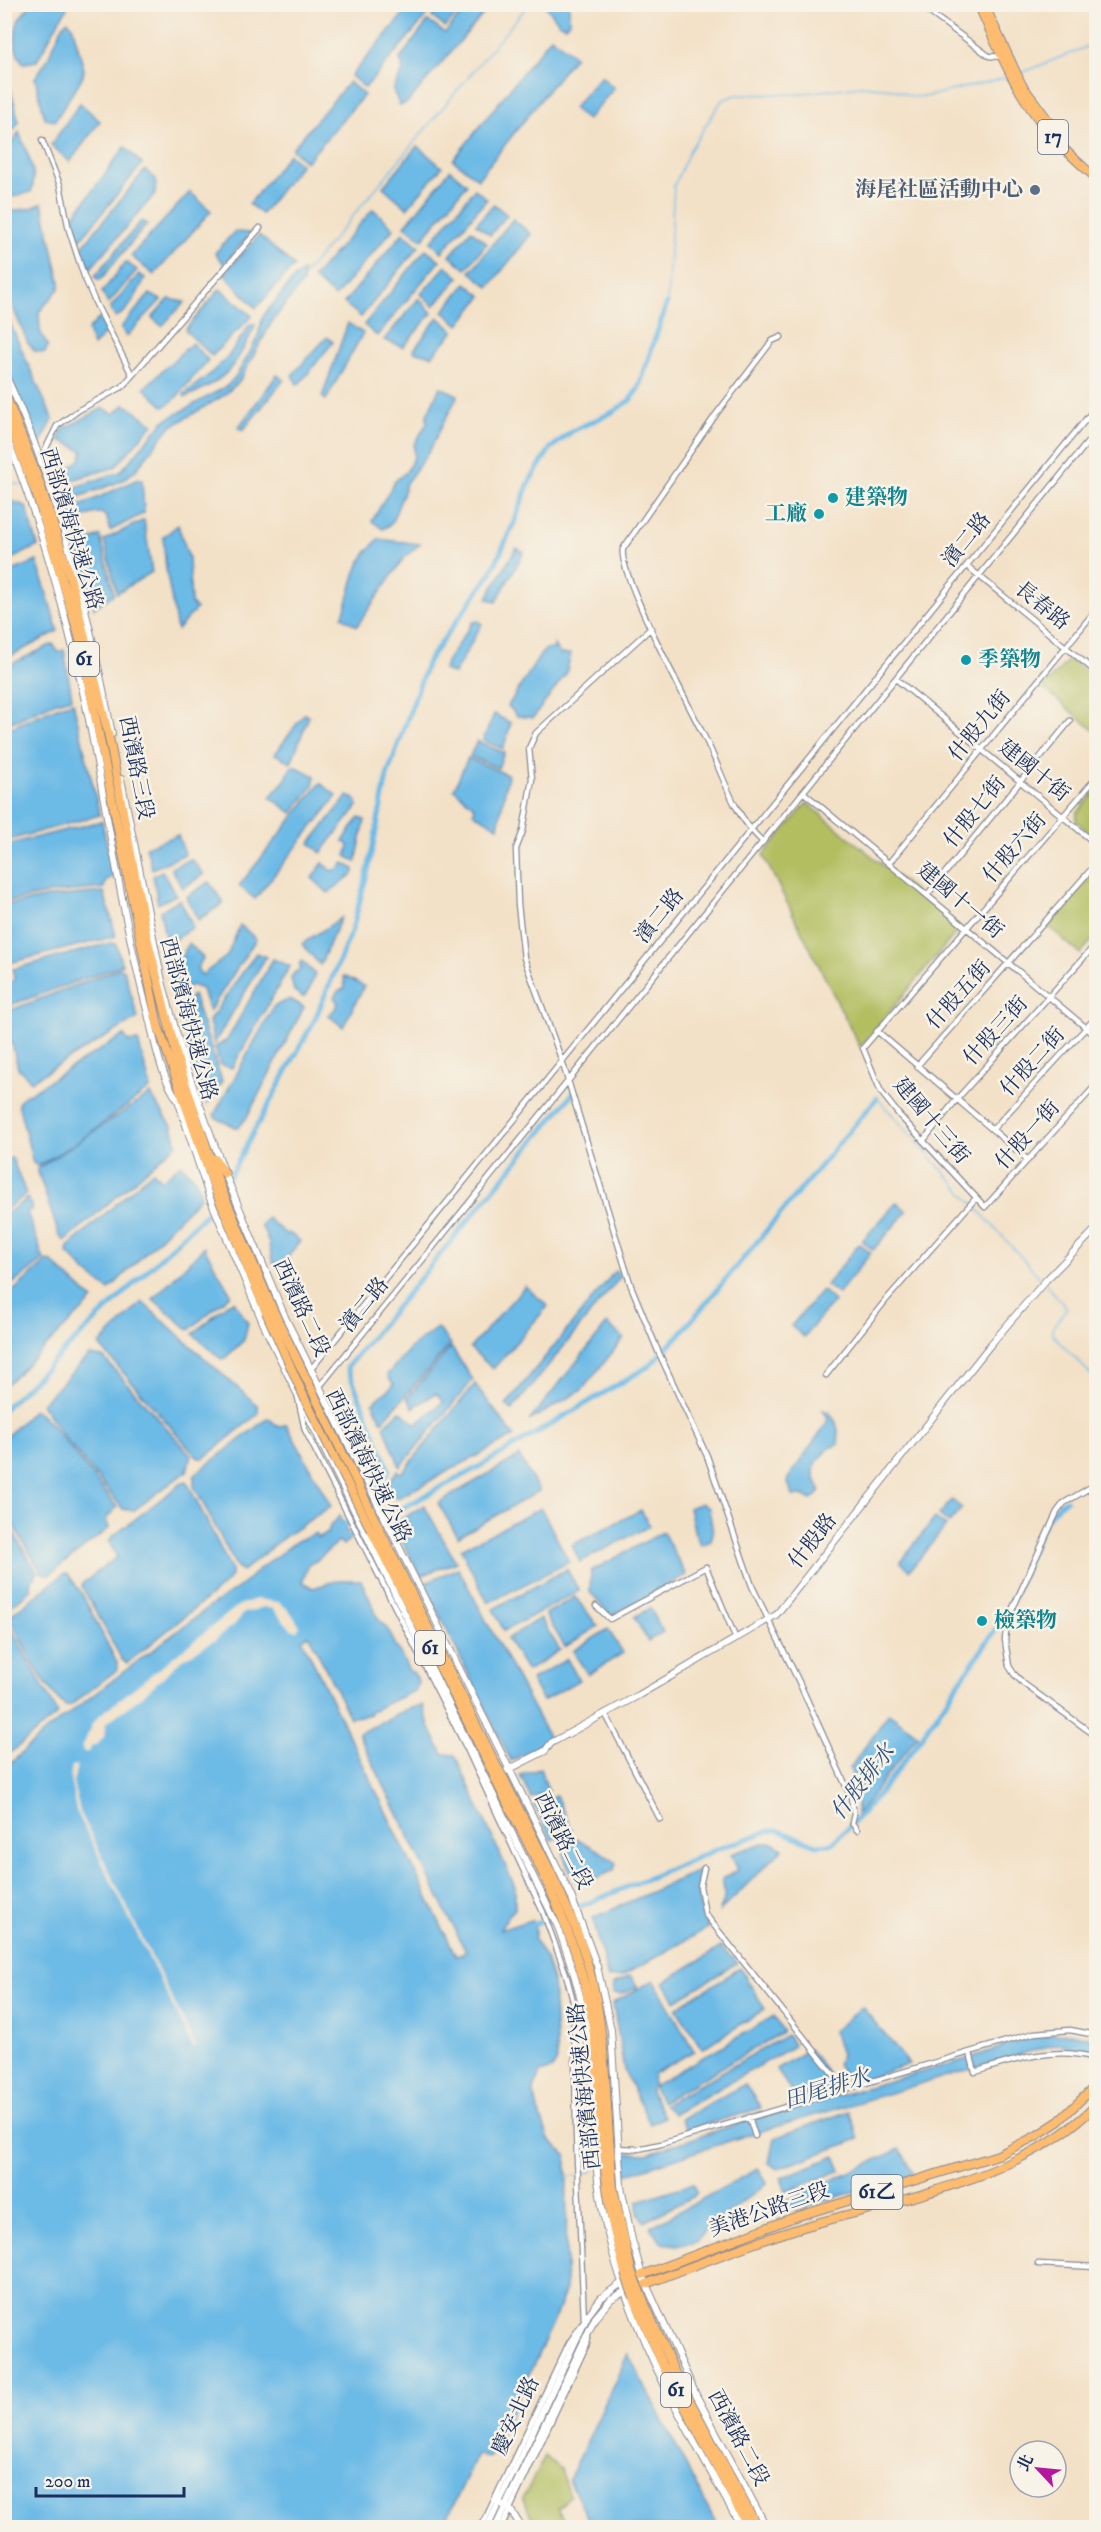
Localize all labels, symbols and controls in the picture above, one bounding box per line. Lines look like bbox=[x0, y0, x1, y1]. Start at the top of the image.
road number: 17 bbox=[1038, 120, 1068, 154]
place label: 海尾社區活動中心 bbox=[855, 177, 1023, 203]
marker: 海尾社區活動中心 bbox=[1028, 183, 1042, 197]
street label: 西部濱海快速公路 bbox=[34, 445, 108, 613]
place label: 建築物 bbox=[845, 485, 908, 511]
marker: 建築物 bbox=[826, 491, 840, 505]
place label: 工廠 bbox=[765, 501, 807, 527]
marker: 工廠 bbox=[812, 507, 826, 521]
street label: 濱二路 bbox=[937, 507, 997, 573]
street label: 長春路 bbox=[1009, 576, 1075, 636]
road number: 61 bbox=[69, 642, 99, 676]
place label: 季築物 bbox=[978, 647, 1041, 673]
marker: 季築物 bbox=[959, 653, 973, 667]
street label: 什股九街 bbox=[943, 685, 1017, 767]
street label: 西濱路三段 bbox=[113, 714, 159, 822]
street label: 建國十街 bbox=[993, 734, 1075, 808]
street label: 什股七街 bbox=[938, 771, 1012, 853]
street label: 什股六街 bbox=[978, 808, 1052, 888]
street label: 建國十一街 bbox=[911, 857, 1009, 945]
street label: 濱二路 bbox=[630, 883, 690, 949]
street label: 西部濱海快速公路 bbox=[154, 934, 222, 1104]
street label: 什股五街 bbox=[921, 955, 997, 1035]
street label: 什股三街 bbox=[958, 991, 1034, 1071]
street label: 什股二街 bbox=[995, 1022, 1071, 1102]
street label: 建國十三街 bbox=[887, 1072, 975, 1170]
street label: 什股一街 bbox=[990, 1095, 1066, 1175]
street label: 西濱路二段 bbox=[267, 1255, 335, 1361]
street label: 濱二路 bbox=[335, 1272, 395, 1338]
street label: 西部濱海快速公路 bbox=[319, 1385, 417, 1547]
street label: 什股路 bbox=[783, 1508, 843, 1574]
place label: 檢築物 bbox=[994, 1608, 1057, 1634]
marker: 檢築物 bbox=[975, 1614, 989, 1628]
road number: 61 bbox=[415, 1631, 445, 1665]
water label: 什股排水 bbox=[825, 1737, 902, 1825]
street label: 西濱路二段 bbox=[528, 1788, 598, 1894]
street label: 西部濱海快速公路 bbox=[563, 2001, 607, 2171]
water label: 田尾排水 bbox=[781, 2063, 875, 2115]
road number: 61乙 bbox=[852, 2175, 902, 2209]
street label: 美港公路三段 bbox=[705, 2177, 833, 2243]
street label: 慶安北路 bbox=[486, 2372, 546, 2460]
road number: 61 bbox=[661, 2373, 691, 2407]
street label: 西濱路二段 bbox=[702, 2386, 774, 2490]
north arrow bbox=[1008, 2439, 1068, 2499]
text: 北 bbox=[1013, 2451, 1038, 2474]
scale bar bbox=[36, 2460, 184, 2498]
text: 200 m bbox=[45, 2471, 91, 2493]

